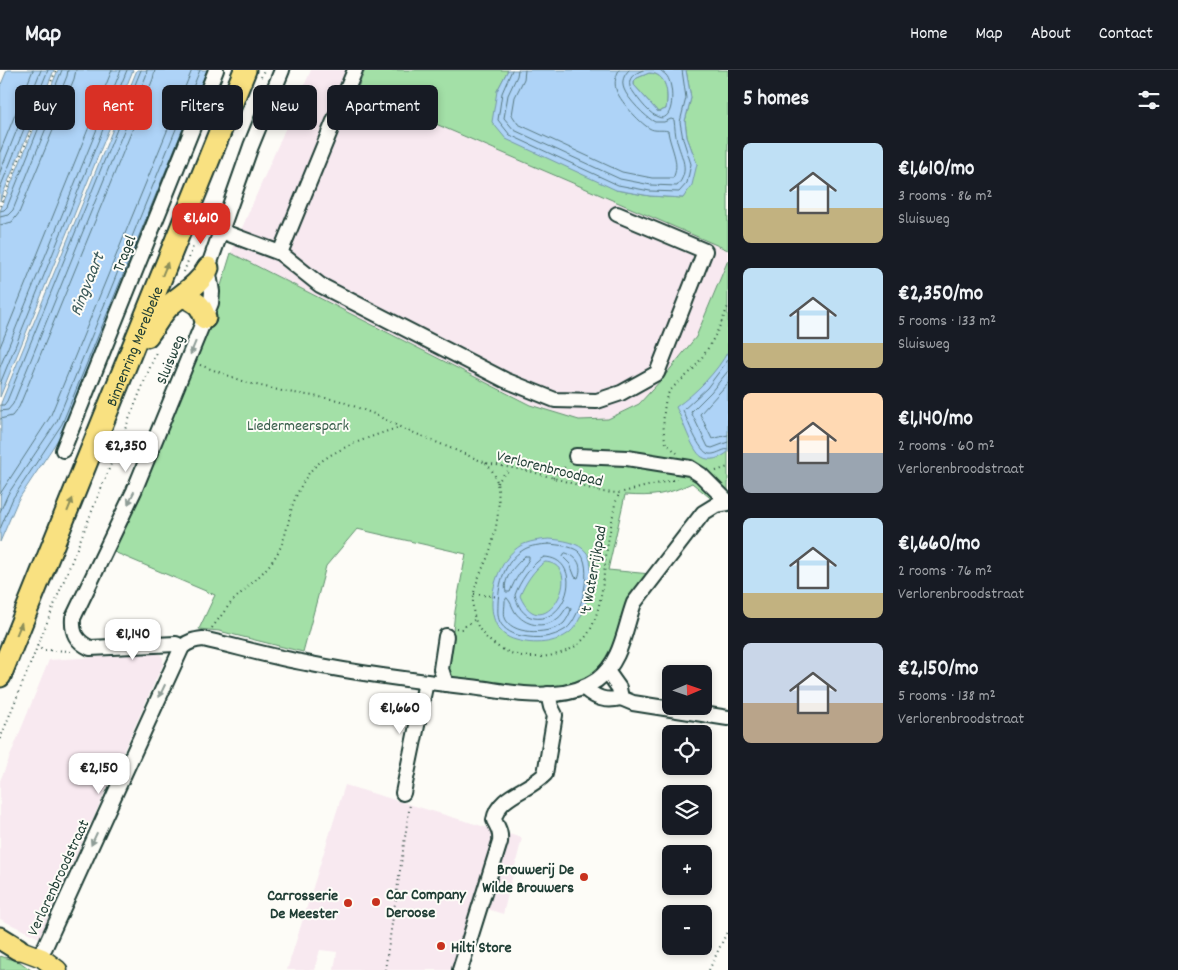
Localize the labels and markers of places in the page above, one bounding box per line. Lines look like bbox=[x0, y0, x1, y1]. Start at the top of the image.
pin: €1,610 bbox=[160, 202, 242, 245]
pin: €2,350 bbox=[85, 430, 167, 473]
pin: €1,140 bbox=[92, 618, 174, 661]
pin: €1,660 bbox=[359, 692, 441, 735]
pin: €2,150 bbox=[58, 752, 140, 795]
place label: Brouwerij De Wilde Brouwers bbox=[482, 859, 574, 900]
marker: Brouwerij De Wilde Brouwers bbox=[578, 871, 590, 883]
place label: Car Company Deroose bbox=[386, 884, 467, 925]
place label: Carrosserie De Meester bbox=[267, 885, 339, 926]
marker: Car Company Deroose bbox=[370, 896, 382, 908]
marker: Carrosserie De Meester bbox=[342, 897, 354, 909]
place label: Hilti Store bbox=[451, 937, 511, 960]
marker: Hilti Store bbox=[435, 940, 447, 952]

